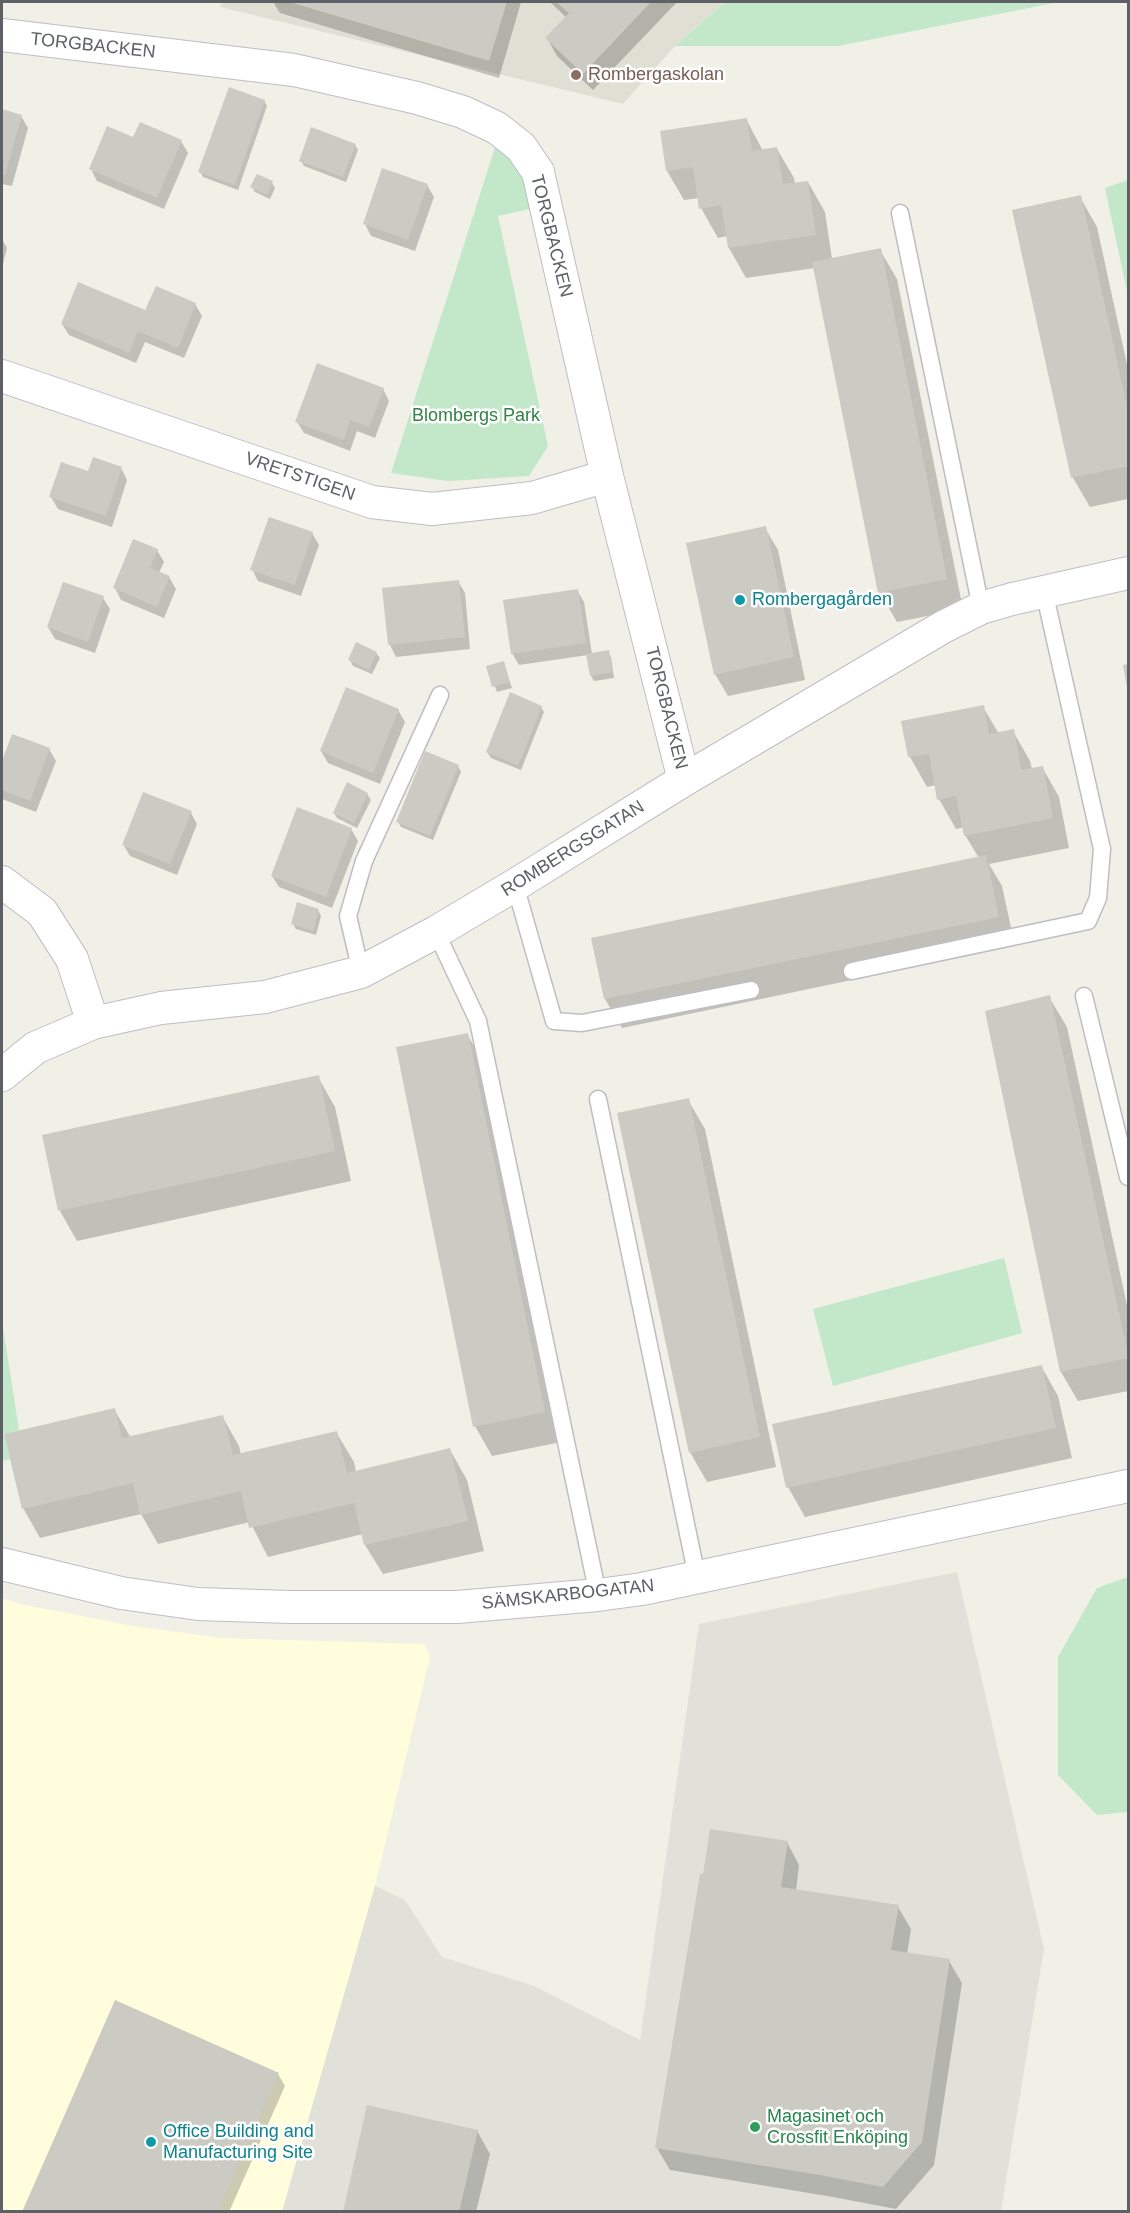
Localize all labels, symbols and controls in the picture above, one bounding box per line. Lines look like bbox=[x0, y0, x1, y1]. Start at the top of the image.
street label: TORGBACKEN bbox=[29, 29, 157, 63]
place label: Rombergaskolan bbox=[588, 64, 724, 86]
marker: Rombergaskolan bbox=[569, 68, 583, 82]
street label: TORGBACKEN bbox=[525, 172, 577, 300]
park label: Blombergs Park bbox=[412, 405, 540, 427]
street label: VRETSTIGEN bbox=[242, 448, 358, 506]
place label: Rombergagården bbox=[752, 589, 892, 611]
marker: Rombergagården bbox=[733, 593, 747, 607]
street label: TORGBACKEN bbox=[640, 644, 692, 772]
street label: ROMBERGSGATAN bbox=[498, 796, 648, 902]
street label: SÄMSKARBOGATAN bbox=[481, 1575, 655, 1615]
place label: Magasinet och Crossfit Enköping bbox=[767, 2106, 908, 2148]
marker: Magasinet och Crossfit Enköping bbox=[748, 2120, 762, 2134]
place label: Office Building and Manufacturing Site bbox=[163, 2121, 314, 2164]
marker: Office Building and Manufacturing Site bbox=[144, 2135, 158, 2149]

